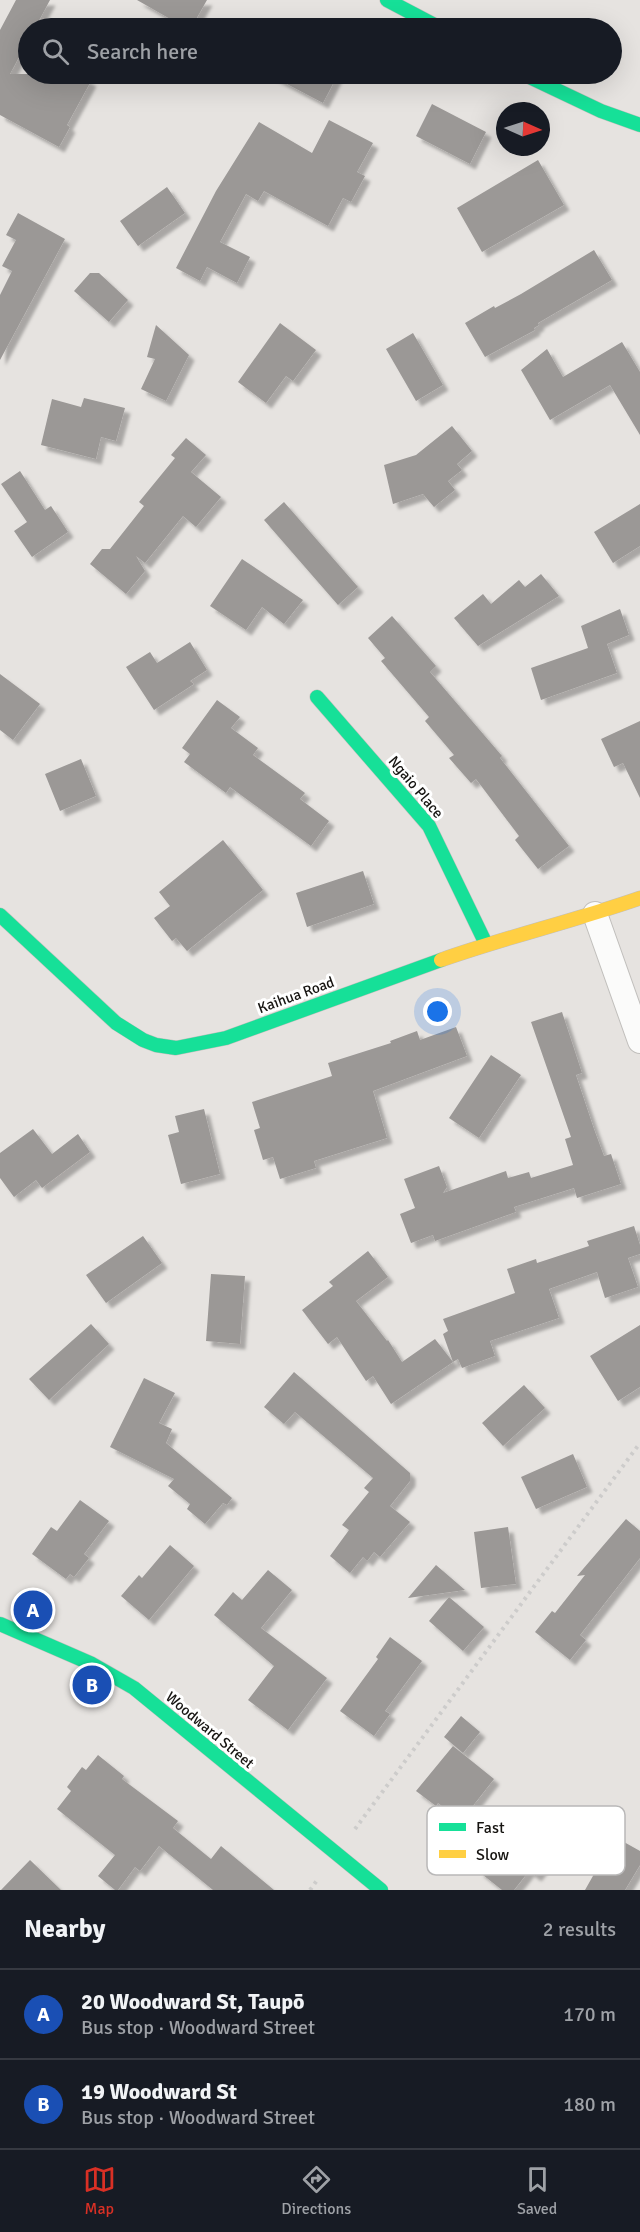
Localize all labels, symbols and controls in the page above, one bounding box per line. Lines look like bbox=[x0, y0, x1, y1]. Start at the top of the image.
search box bbox=[18, 18, 622, 84]
icon: search bbox=[39, 35, 72, 68]
text: Search here bbox=[87, 38, 198, 65]
north arrow bbox=[496, 102, 550, 156]
street label: Ngaio Place bbox=[385, 752, 447, 822]
street label: Kaihua Road bbox=[255, 973, 337, 1017]
your location bbox=[423, 997, 452, 1026]
pin: A bbox=[14, 1588, 52, 1632]
pin: B bbox=[72, 1662, 112, 1708]
street label: Woodward Street bbox=[162, 1688, 258, 1772]
legend bbox=[427, 1806, 625, 1875]
text: Fast bbox=[476, 1818, 505, 1838]
text: Slow bbox=[476, 1845, 510, 1865]
text: Nearby bbox=[24, 1913, 105, 1945]
text: 2 results bbox=[543, 1917, 616, 1942]
text: 20 Woodward St, Taupō bbox=[81, 1988, 305, 2015]
text: A bbox=[37, 2002, 50, 2027]
text: 170 m bbox=[563, 2002, 616, 2027]
text: Bus stop · Woodward Street bbox=[81, 2015, 315, 2040]
text: 19 Woodward St bbox=[81, 2078, 237, 2105]
text: B bbox=[37, 2092, 50, 2117]
text: 180 m bbox=[563, 2092, 616, 2117]
text: Bus stop · Woodward Street bbox=[81, 2105, 315, 2130]
tab: Map bbox=[83, 2163, 116, 2219]
tab: Directions bbox=[281, 2163, 351, 2219]
tab: Saved bbox=[517, 2163, 557, 2219]

